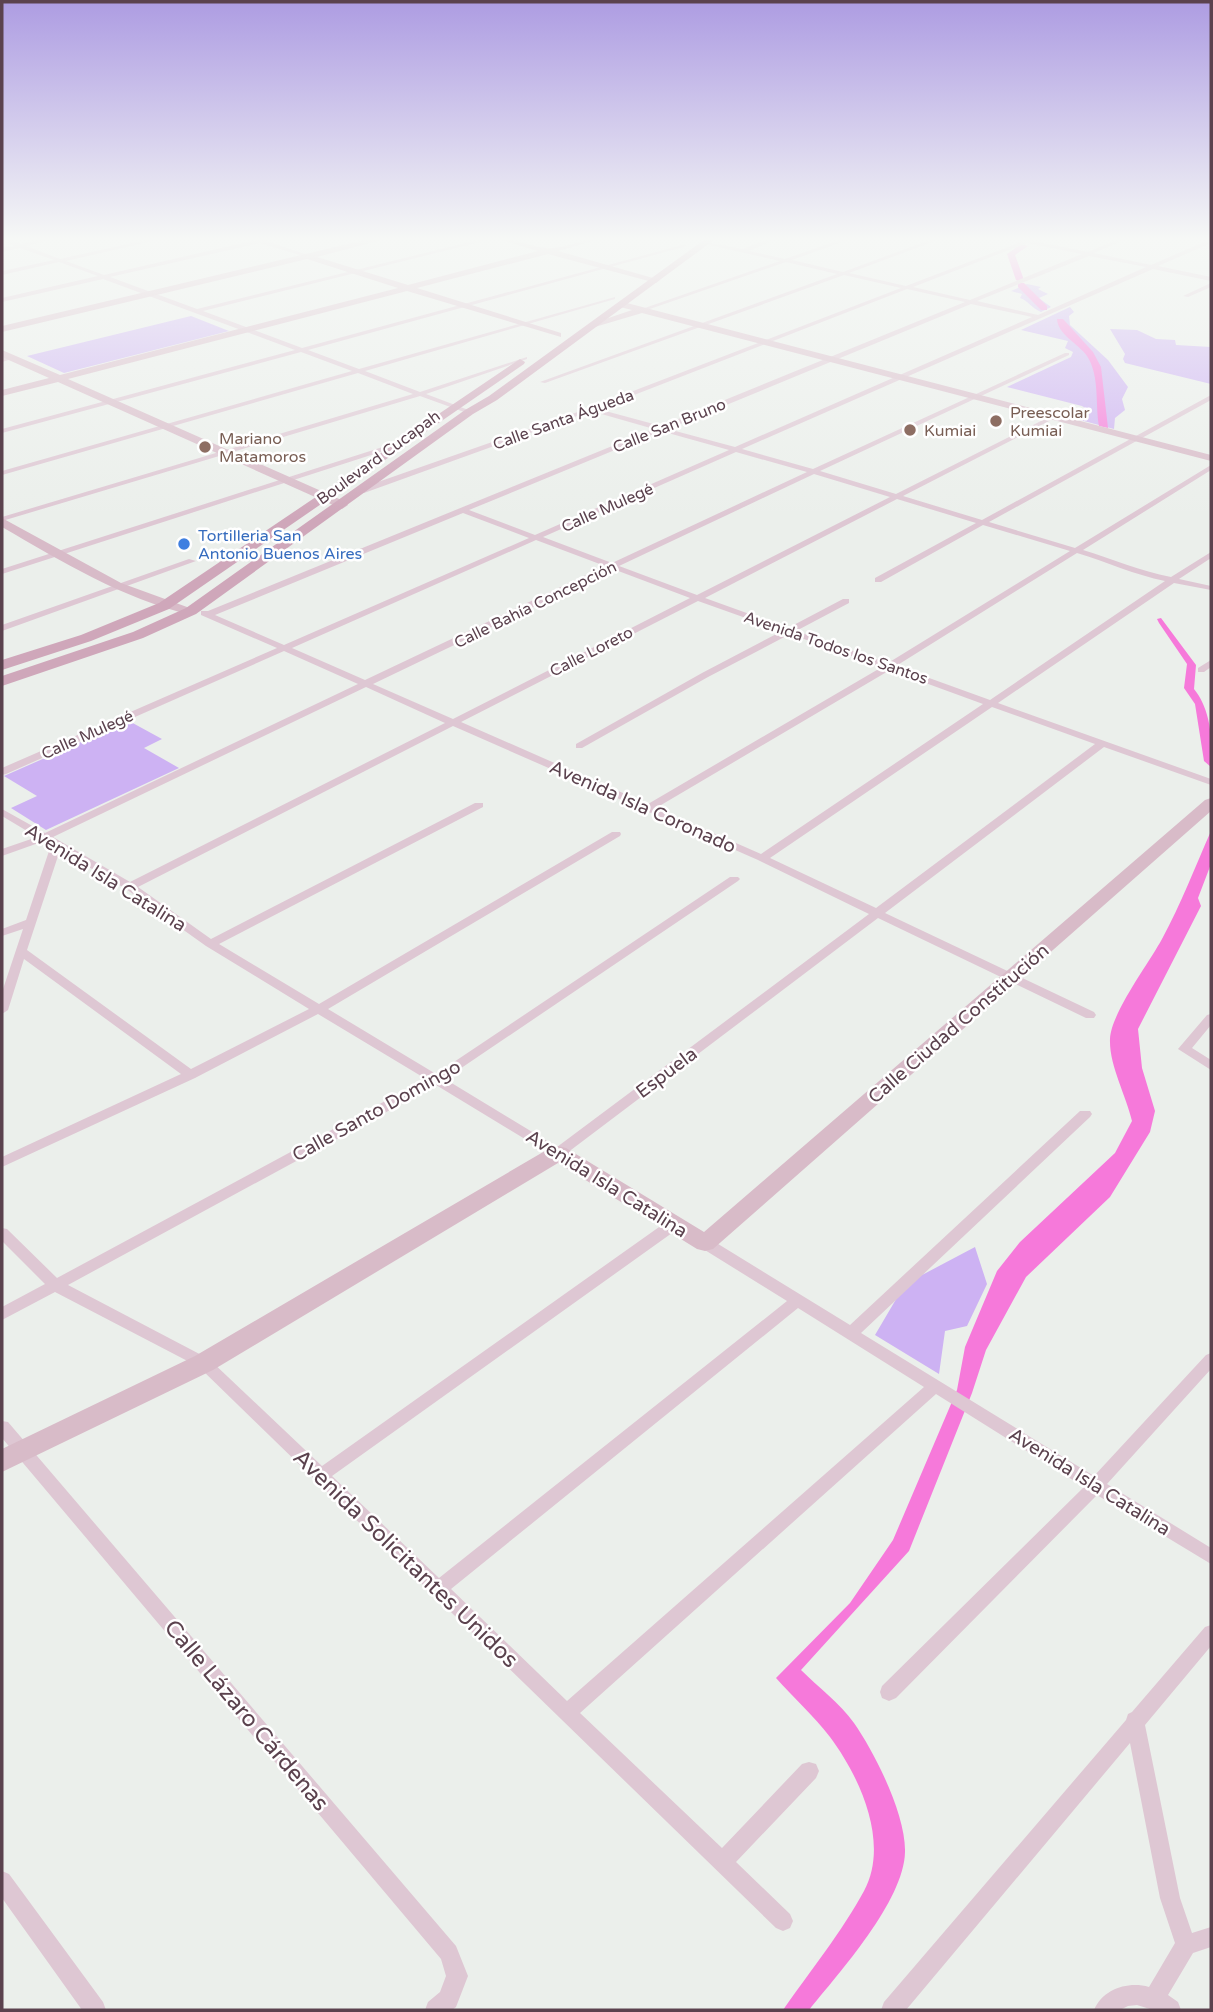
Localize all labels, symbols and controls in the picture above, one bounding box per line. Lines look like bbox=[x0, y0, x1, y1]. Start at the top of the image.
street label: Calle Santa Águeda bbox=[490, 385, 637, 455]
street label: Calle San Bruno bbox=[610, 394, 729, 458]
place label: Preescolar Kumiai bbox=[1010, 403, 1090, 441]
street label: Boulevard Cucapah bbox=[313, 406, 444, 509]
marker: Preescolar Kumiai bbox=[988, 413, 1004, 429]
place label: Kumiai bbox=[924, 421, 976, 441]
marker: Kumiai bbox=[902, 422, 918, 438]
place label: Mariano Matamoros bbox=[219, 429, 306, 467]
marker: Mariano Matamoros bbox=[197, 439, 213, 455]
street label: Calle Mulegé bbox=[558, 479, 656, 537]
place label: Tortilleria San Antonio Buenos Aires bbox=[198, 526, 362, 564]
marker: Tortilleria San Antonio Buenos Aires bbox=[176, 536, 192, 552]
street label: Calle Bahía Concepción bbox=[451, 557, 620, 653]
street label: Avenida Todos los Santos bbox=[741, 607, 930, 689]
street label: Calle Loreto bbox=[546, 622, 636, 681]
street label: Calle Mulegé bbox=[38, 706, 136, 764]
street label: Avenida Isla Coronado bbox=[546, 756, 739, 858]
street label: Avenida Isla Catalina bbox=[21, 819, 190, 936]
street label: Calle Ciudad Constitución bbox=[864, 939, 1053, 1108]
street label: Espuela bbox=[632, 1043, 702, 1103]
street label: Calle Santo Domingo bbox=[288, 1055, 465, 1166]
street label: Avenida Isla Catalina bbox=[522, 1125, 691, 1242]
street label: Avenida Isla Catalina bbox=[1005, 1423, 1174, 1540]
street label: Avenida Solicitantes Unidos bbox=[287, 1444, 524, 1674]
street label: Calle Lázaro Cárdenas bbox=[158, 1614, 334, 1817]

